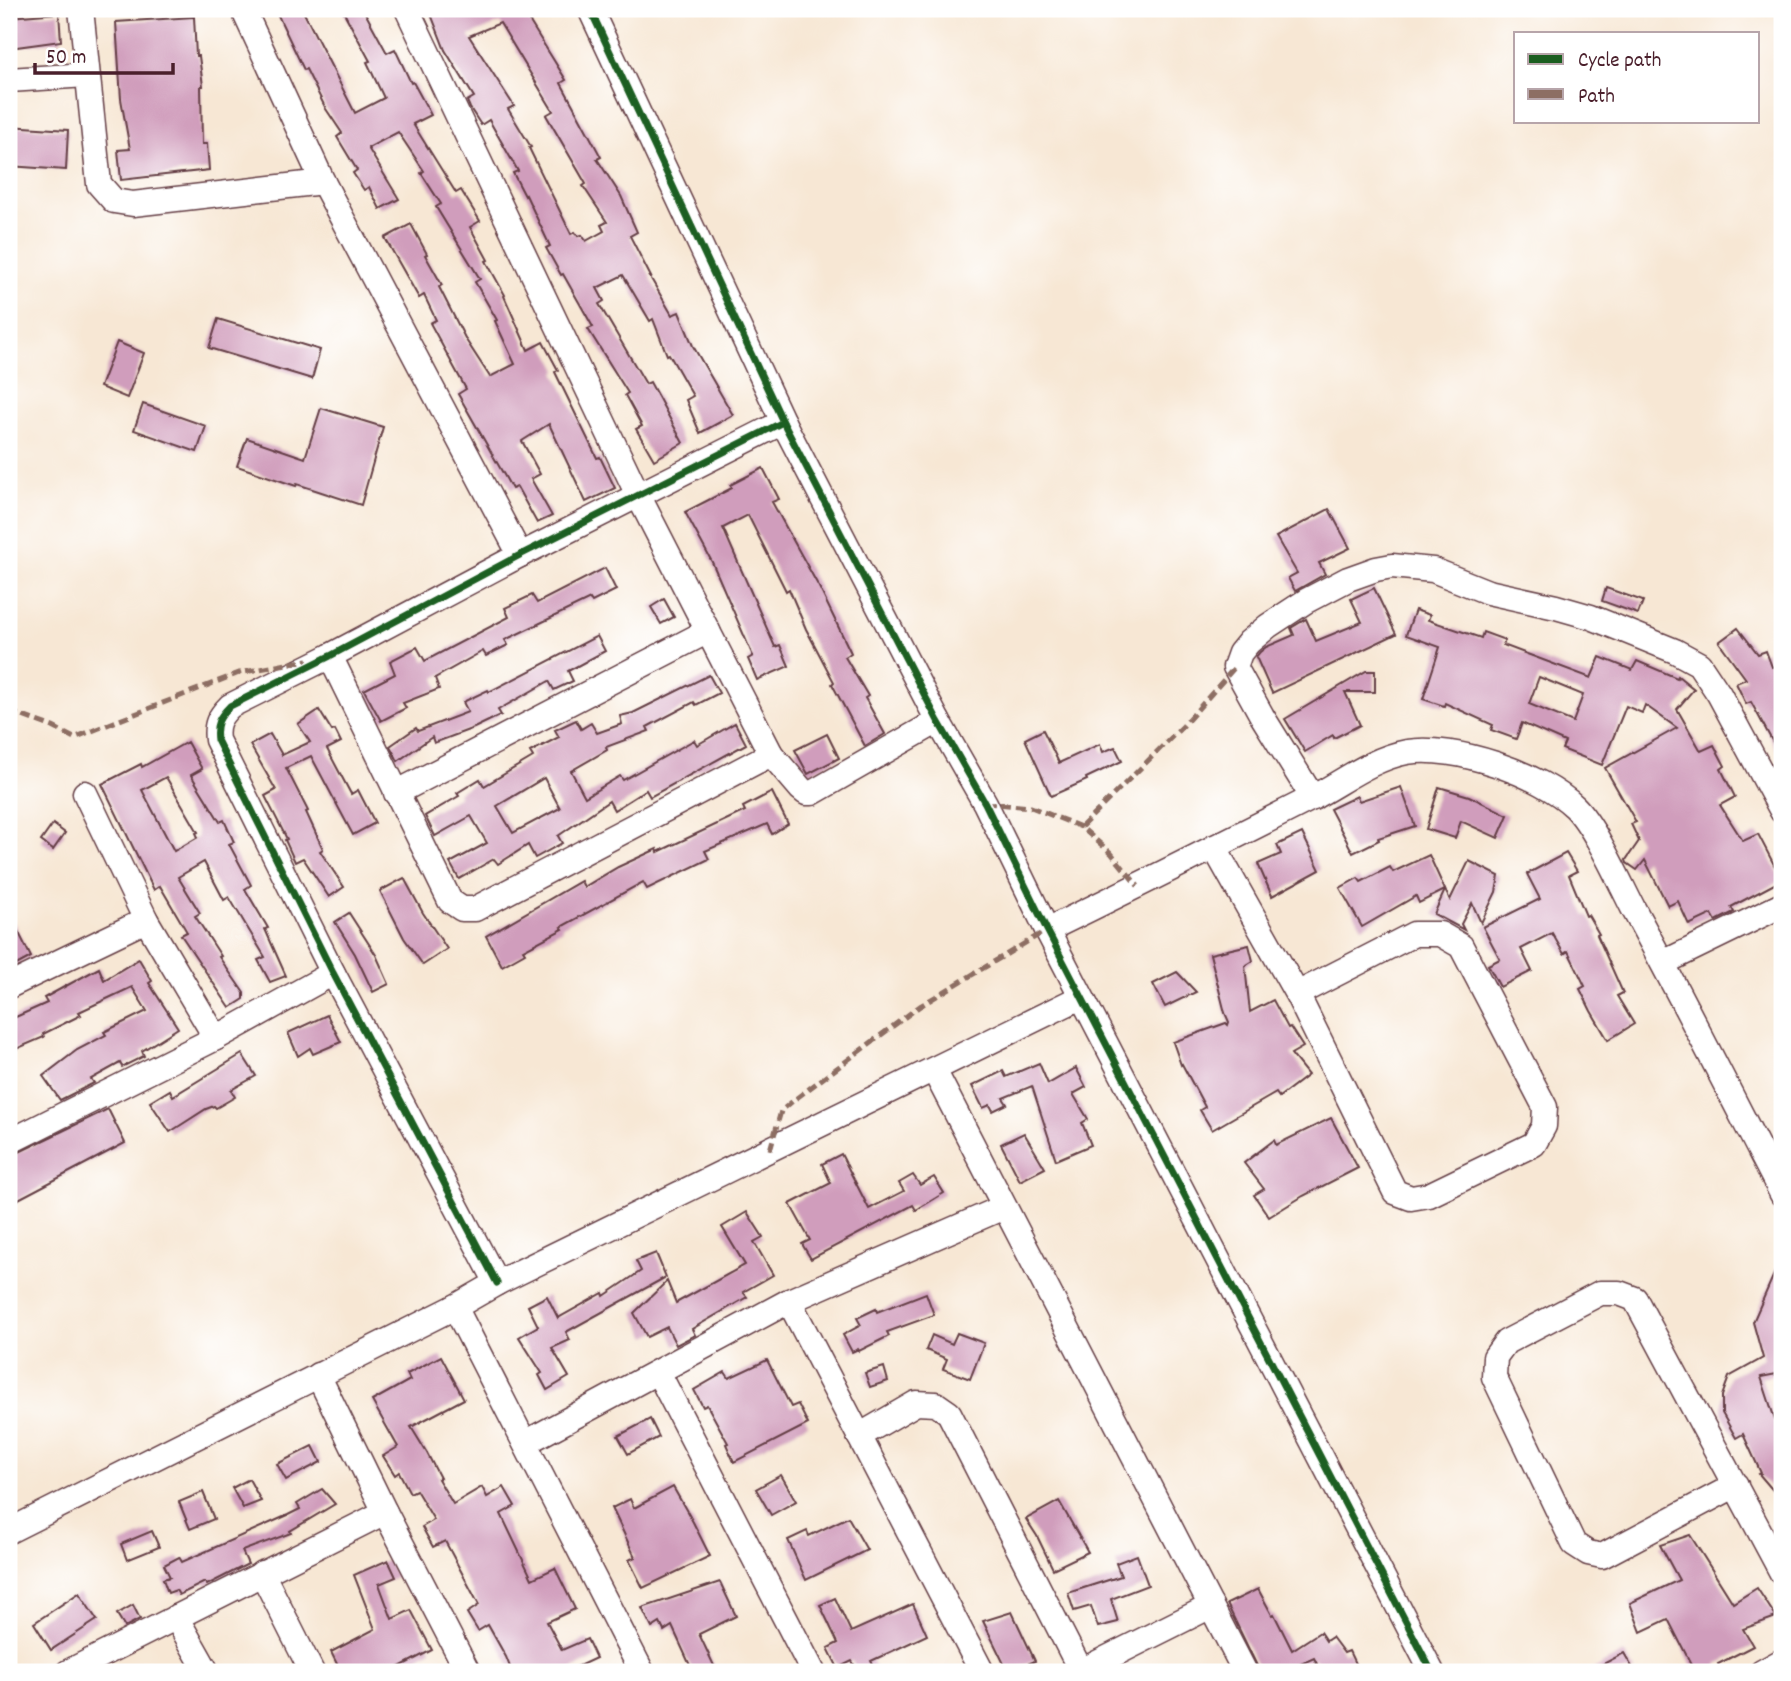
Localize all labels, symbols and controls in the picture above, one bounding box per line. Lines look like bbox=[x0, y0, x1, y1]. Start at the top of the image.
scale bar bbox=[35, 32, 173, 76]
legend bbox=[1514, 32, 1760, 122]
text: 50 m bbox=[46, 44, 86, 74]
text: Cycle path bbox=[1578, 47, 1661, 77]
text: Path bbox=[1578, 83, 1615, 113]

